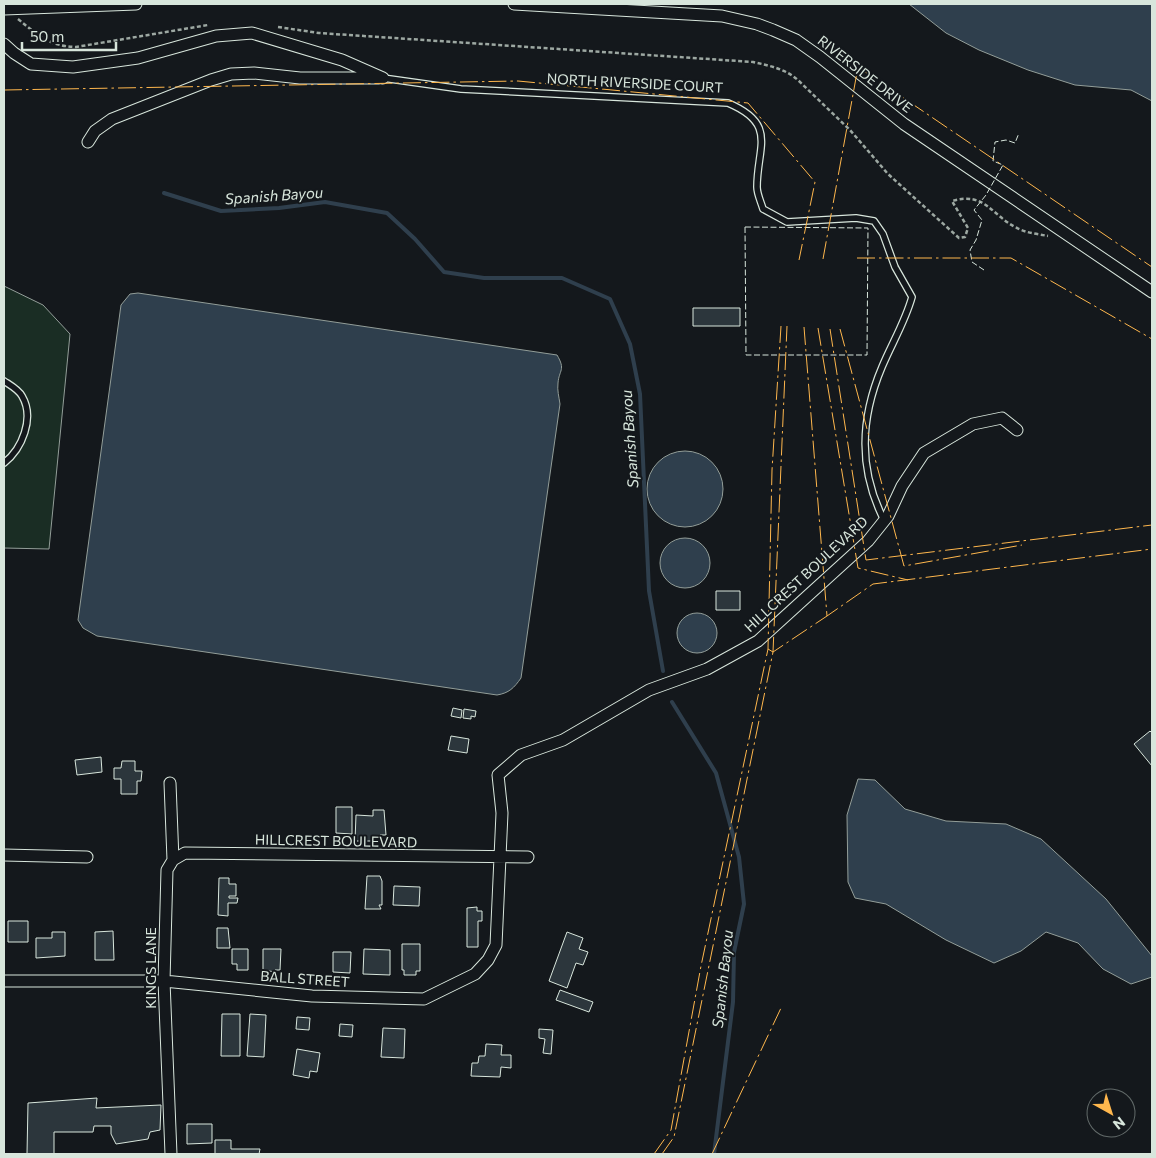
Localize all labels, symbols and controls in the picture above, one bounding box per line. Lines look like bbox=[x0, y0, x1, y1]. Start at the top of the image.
scale bar bbox=[22, 20, 116, 52]
text: 50 m bbox=[30, 27, 64, 45]
street label: RIVERSIDE DRIVE bbox=[815, 31, 916, 116]
street label: NORTH RIVERSIDE COURT bbox=[546, 69, 724, 96]
water label: Spanish Bayou bbox=[224, 183, 324, 207]
water label: Spanish Bayou bbox=[617, 389, 641, 489]
street label: HILLCREST BOULEVARD bbox=[741, 512, 871, 635]
street label: HILLCREST BOULEVARD bbox=[255, 831, 417, 850]
street label: KINGS LANE bbox=[142, 927, 159, 1009]
water label: Spanish Bayou bbox=[708, 928, 736, 1029]
street label: BALL STREET bbox=[260, 967, 350, 990]
north arrow bbox=[1086, 1088, 1136, 1138]
text: N bbox=[1110, 1114, 1129, 1133]

